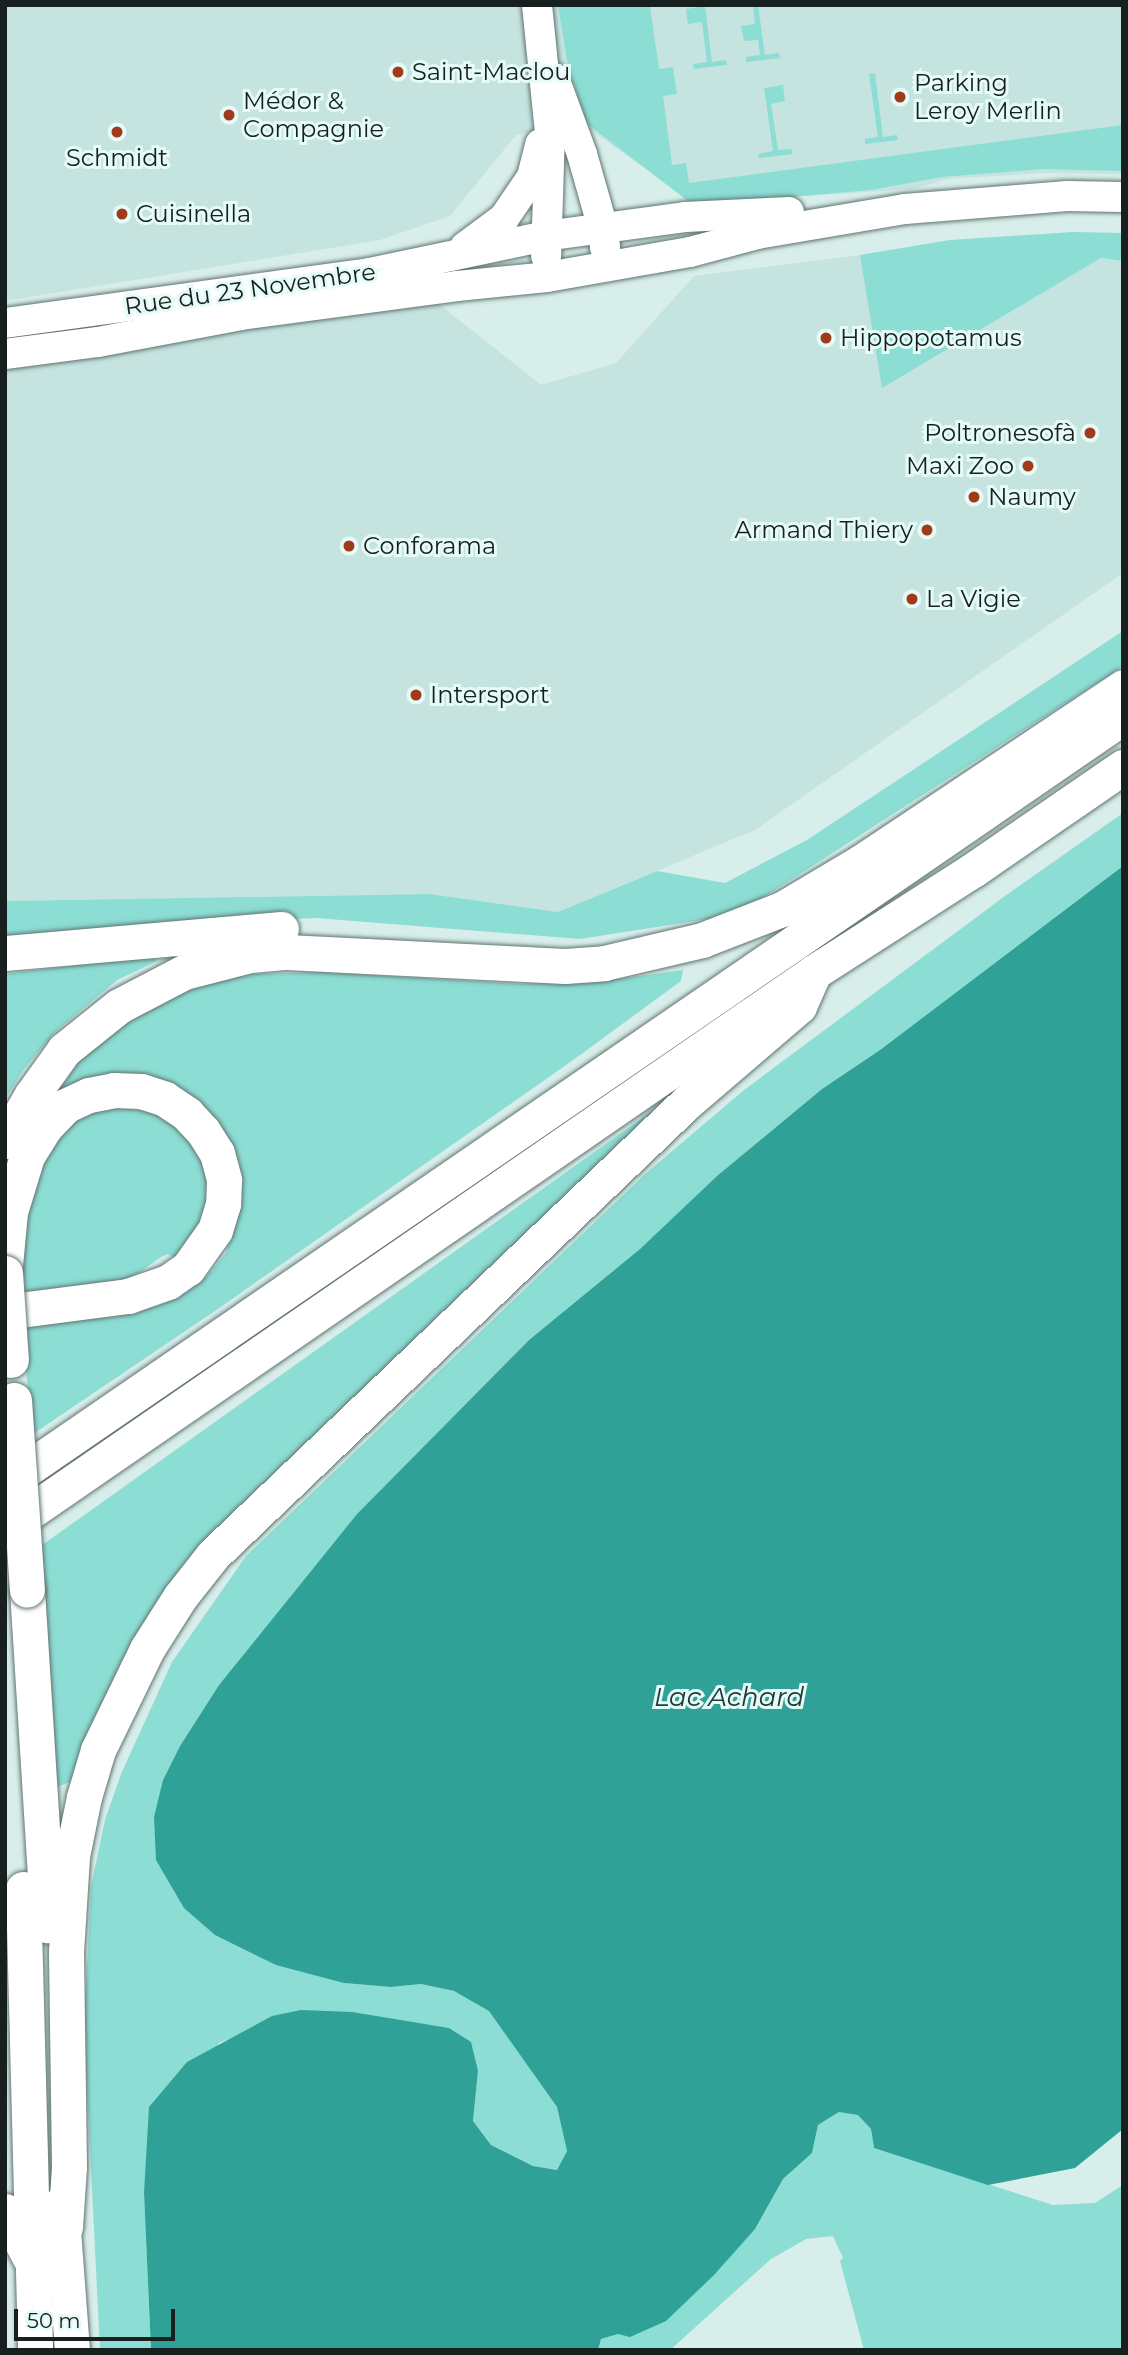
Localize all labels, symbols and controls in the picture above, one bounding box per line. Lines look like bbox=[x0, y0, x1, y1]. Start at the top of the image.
place label: Saint-Maclou bbox=[412, 58, 570, 86]
marker: Saint-Maclou bbox=[390, 64, 406, 80]
place label: Parking Leroy Merlin bbox=[914, 69, 1062, 125]
place label: Médor & Compagnie bbox=[243, 87, 384, 143]
marker: Parking Leroy Merlin bbox=[892, 89, 908, 105]
marker: Médor & Compagnie bbox=[221, 107, 237, 123]
marker: Schmidt bbox=[109, 124, 125, 140]
place label: Schmidt bbox=[66, 144, 168, 172]
place label: Cuisinella bbox=[136, 200, 251, 228]
marker: Cuisinella bbox=[114, 206, 130, 222]
street label: Rue du 23 Novembre bbox=[123, 257, 377, 321]
place label: Hippopotamus bbox=[840, 324, 1022, 352]
marker: Hippopotamus bbox=[818, 330, 834, 346]
place label: Poltronesofà bbox=[924, 419, 1076, 447]
marker: Poltronesofà bbox=[1082, 425, 1098, 441]
place label: Maxi Zoo bbox=[906, 452, 1014, 480]
marker: Maxi Zoo bbox=[1020, 458, 1036, 474]
place label: Naumy bbox=[988, 483, 1076, 511]
marker: Naumy bbox=[966, 489, 982, 505]
place label: Armand Thiery bbox=[735, 516, 913, 544]
marker: Armand Thiery bbox=[919, 522, 935, 538]
place label: Conforama bbox=[363, 532, 496, 560]
marker: Conforama bbox=[341, 538, 357, 554]
place label: La Vigie bbox=[926, 585, 1021, 613]
marker: La Vigie bbox=[904, 591, 920, 607]
place label: Intersport bbox=[430, 681, 550, 709]
marker: Intersport bbox=[408, 687, 424, 703]
water label: Lac Achard bbox=[654, 1682, 804, 1714]
scale bar bbox=[18, 2296, 178, 2340]
text: 50 m bbox=[27, 2308, 81, 2333]

